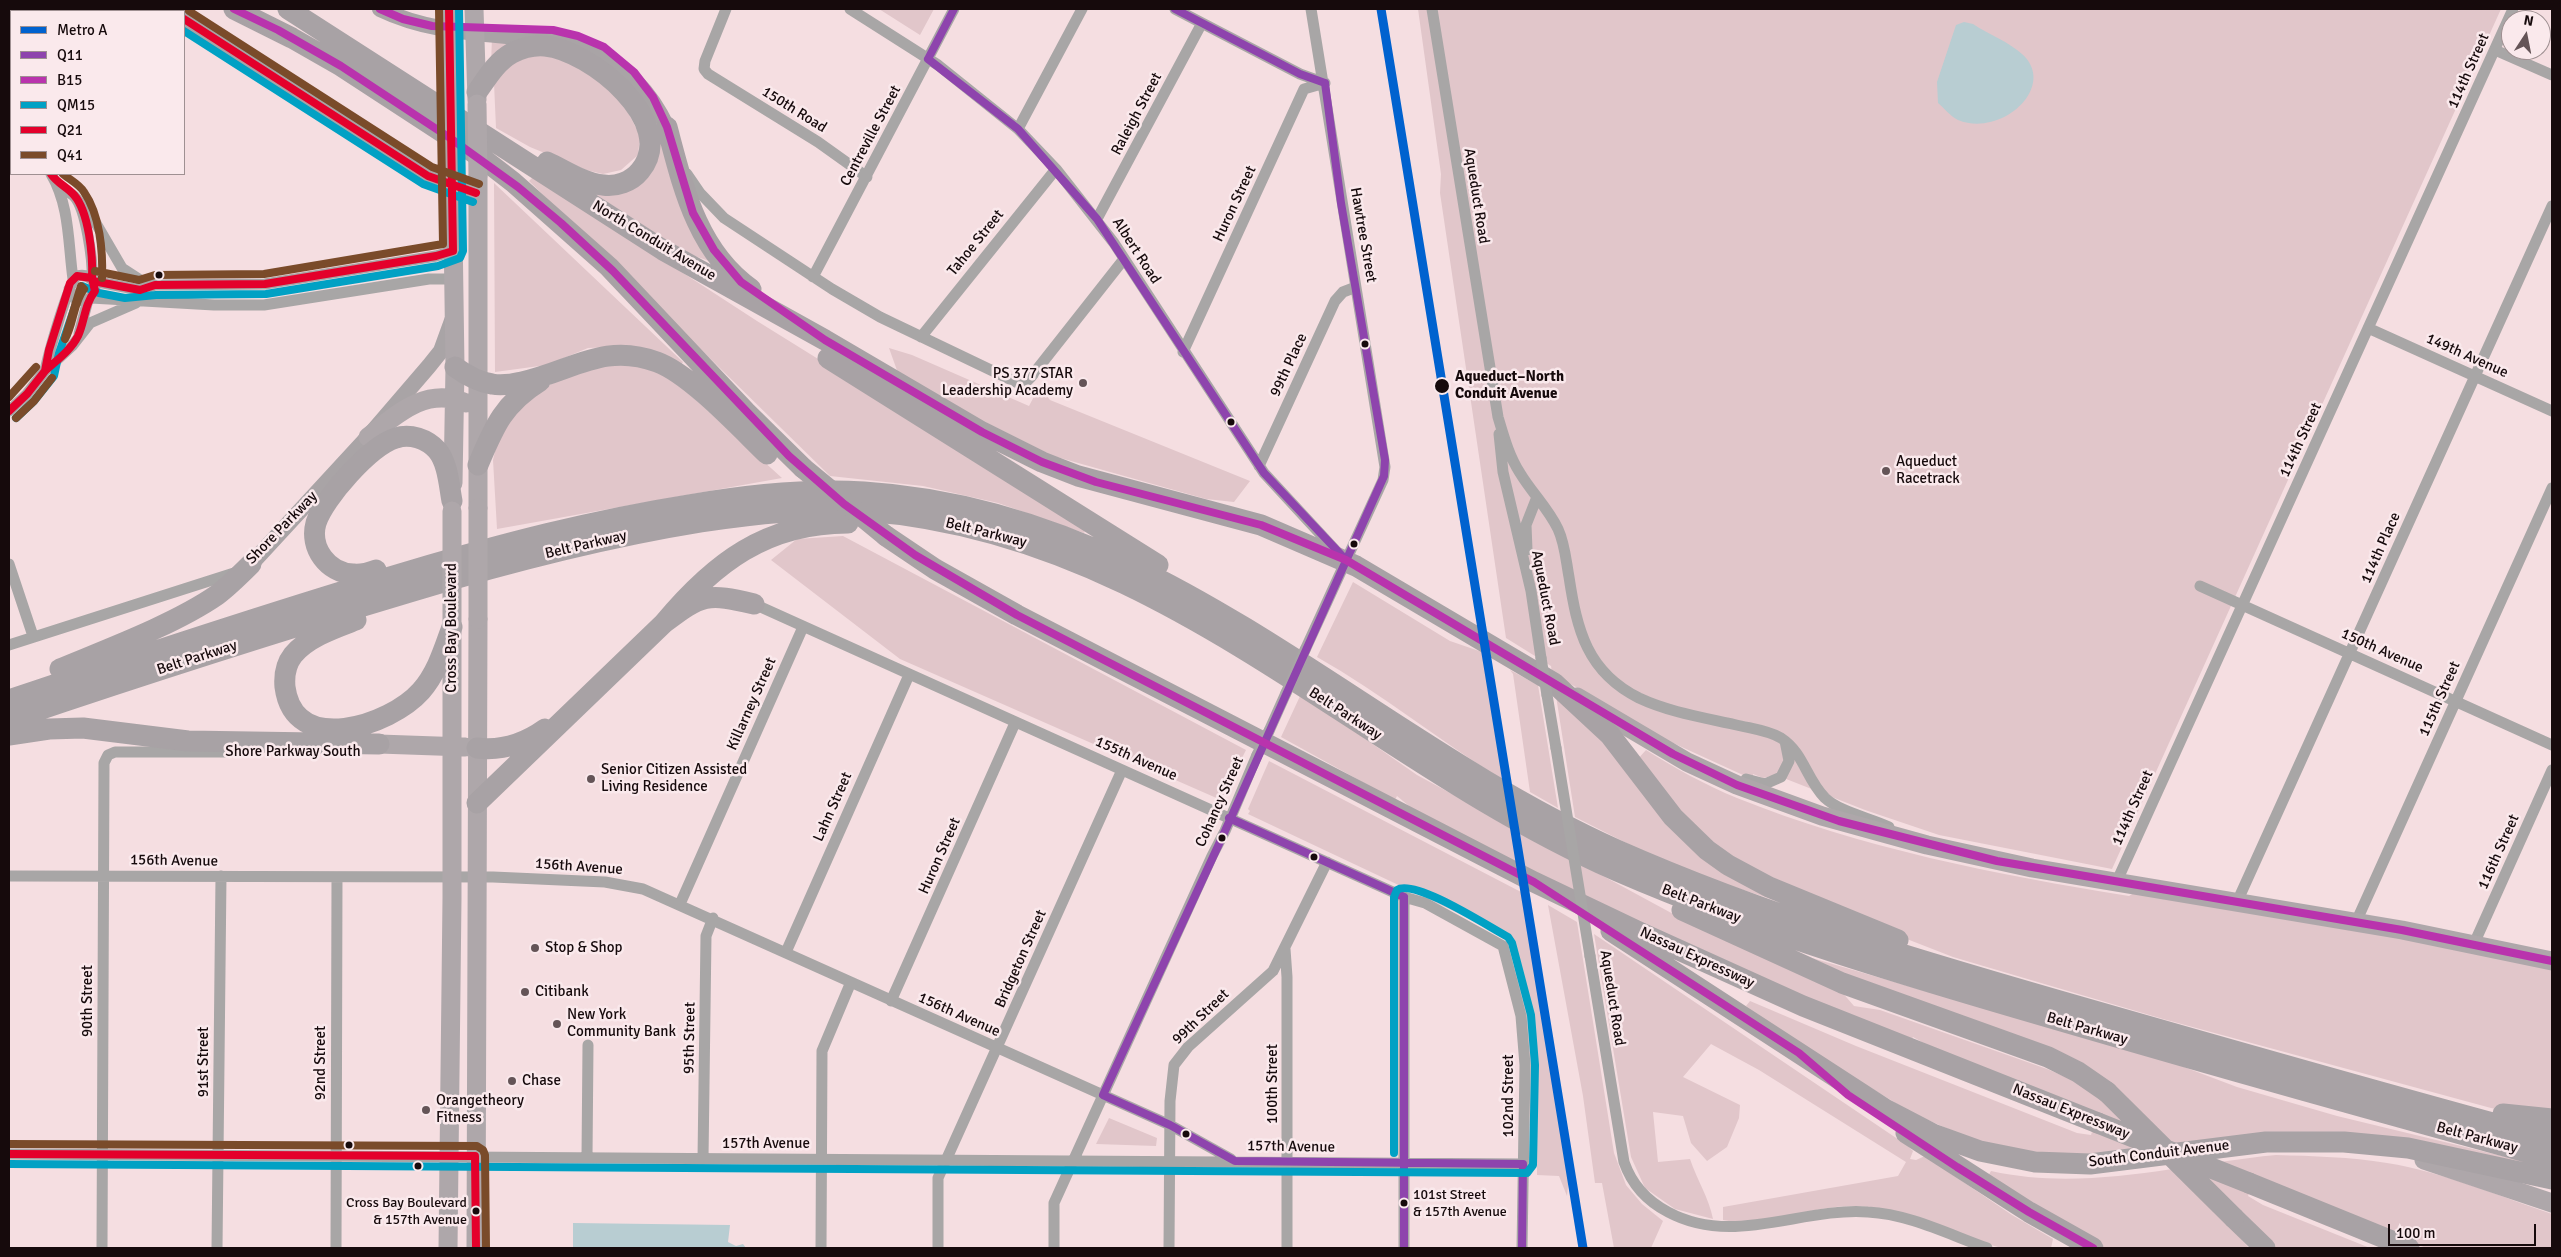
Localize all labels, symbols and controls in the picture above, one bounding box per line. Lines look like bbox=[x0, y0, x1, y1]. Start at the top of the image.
legend bbox=[10, 10, 185, 175]
north arrow bbox=[2501, 10, 2551, 60]
text: N bbox=[2522, 11, 2535, 30]
text: Metro A bbox=[57, 21, 107, 39]
street label: 114th Street bbox=[2444, 31, 2494, 111]
text: Q11 bbox=[57, 46, 83, 64]
street label: Raleigh Street bbox=[1108, 70, 1166, 158]
text: B15 bbox=[57, 71, 82, 89]
street label: 150th Road bbox=[758, 83, 830, 137]
street label: Centreville Street bbox=[837, 83, 905, 189]
text: QM15 bbox=[57, 96, 95, 114]
text: Q21 bbox=[57, 121, 83, 139]
text: Q41 bbox=[57, 146, 83, 164]
street label: Aqueduct Road bbox=[1460, 147, 1492, 245]
street label: Huron Street bbox=[1210, 163, 1260, 245]
street label: Hawtree Street bbox=[1346, 186, 1380, 284]
street label: North Conduit Avenue bbox=[589, 197, 719, 285]
street label: Tahoe Street bbox=[944, 206, 1008, 280]
street label: Albert Road bbox=[1108, 215, 1164, 287]
unlabelled marker bbox=[154, 270, 164, 280]
street label: 99th Place bbox=[1266, 330, 1312, 400]
street label: 149th Avenue bbox=[2423, 330, 2511, 382]
unlabelled marker bbox=[1360, 339, 1370, 349]
place label: PS 377 STAR Leadership Academy bbox=[942, 365, 1073, 400]
place label: Aqueduct–North Conduit Avenue bbox=[1455, 368, 1564, 403]
marker: PS 377 STAR Leadership Academy bbox=[1077, 377, 1089, 389]
marker: Aqueduct–North Conduit Avenue bbox=[1433, 377, 1451, 395]
street label: 114th Street bbox=[2276, 400, 2326, 480]
unlabelled marker bbox=[1226, 417, 1236, 427]
place label: Aqueduct Racetrack bbox=[1896, 453, 1960, 488]
marker: Aqueduct Racetrack bbox=[1880, 465, 1892, 477]
street label: Shore Parkway bbox=[243, 488, 321, 568]
street label: 114th Place bbox=[2357, 510, 2405, 586]
street label: Belt Parkway bbox=[943, 514, 1029, 552]
street label: Belt Parkway bbox=[543, 527, 629, 563]
unlabelled marker bbox=[1349, 539, 1359, 549]
street label: Aqueduct Road bbox=[1527, 549, 1563, 647]
street label: Cross Bay Boulevard bbox=[443, 563, 461, 693]
street label: 150th Avenue bbox=[2338, 625, 2426, 677]
street label: Belt Parkway bbox=[155, 637, 239, 679]
street label: Killarney Street bbox=[724, 655, 780, 753]
street label: 115th Street bbox=[2415, 659, 2465, 739]
street label: Belt Parkway bbox=[1305, 684, 1385, 744]
street label: 155th Avenue bbox=[1092, 733, 1180, 785]
street label: Shore Parkway South bbox=[225, 743, 361, 761]
street label: Cohancy Street bbox=[1192, 754, 1248, 850]
place label: Senior Citizen Assisted Living Residence bbox=[601, 761, 747, 796]
street label: 114th Street bbox=[2108, 768, 2158, 848]
street label: Lahn Street bbox=[810, 770, 856, 844]
marker: Senior Citizen Assisted Living Residence bbox=[585, 773, 597, 785]
street label: 116th Street bbox=[2474, 812, 2524, 892]
street label: Huron Street bbox=[915, 815, 965, 897]
unlabelled marker bbox=[1217, 833, 1227, 843]
street label: 156th Avenue bbox=[130, 851, 218, 871]
unlabelled marker bbox=[1309, 852, 1319, 862]
street label: 156th Avenue bbox=[535, 855, 623, 879]
street label: Belt Parkway bbox=[1659, 881, 1743, 927]
street label: Bridgeton Street bbox=[991, 907, 1051, 1011]
street label: Nassau Expressway bbox=[1637, 924, 1757, 992]
place label: Stop & Shop bbox=[545, 939, 622, 957]
marker: Stop & Shop bbox=[529, 942, 541, 954]
street label: Aqueduct Road bbox=[1596, 949, 1628, 1047]
street label: 90th Street bbox=[79, 965, 97, 1037]
place label: Citibank bbox=[535, 983, 589, 1001]
marker: Citibank bbox=[519, 986, 531, 998]
street label: 99th Street bbox=[1169, 986, 1233, 1048]
street label: 156th Avenue bbox=[915, 989, 1003, 1041]
street label: 95th Street bbox=[680, 1002, 700, 1074]
place label: New York Community Bank bbox=[567, 1006, 676, 1041]
street label: Belt Parkway bbox=[2045, 1009, 2129, 1049]
marker: New York Community Bank bbox=[551, 1018, 563, 1030]
street label: 92nd Street bbox=[312, 1026, 330, 1100]
street label: 91st Street bbox=[195, 1027, 213, 1097]
street label: 100th Street bbox=[1264, 1044, 1282, 1124]
street label: 102nd Street bbox=[1500, 1055, 1518, 1137]
place label: Chase bbox=[522, 1072, 561, 1090]
marker: Chase bbox=[506, 1075, 518, 1087]
street label: Nassau Expressway bbox=[2010, 1080, 2132, 1144]
place label: Orangetheory Fitness bbox=[436, 1092, 524, 1127]
marker: Orangetheory Fitness bbox=[420, 1104, 432, 1116]
street label: Belt Parkway bbox=[2434, 1119, 2520, 1157]
unlabelled marker bbox=[1181, 1129, 1191, 1139]
street label: 157th Avenue bbox=[722, 1135, 810, 1153]
street label: South Conduit Avenue bbox=[2088, 1136, 2230, 1172]
street label: 157th Avenue bbox=[1247, 1137, 1335, 1157]
unlabelled marker bbox=[344, 1140, 354, 1150]
unlabelled marker bbox=[413, 1161, 423, 1171]
place label: 101st Street & 157th Avenue bbox=[1413, 1187, 1507, 1220]
place label: Cross Bay Boulevard & 157th Avenue bbox=[346, 1195, 467, 1228]
marker: 101st Street & 157th Avenue bbox=[1399, 1198, 1409, 1208]
marker: Cross Bay Boulevard & 157th Avenue bbox=[471, 1206, 481, 1216]
scale bar bbox=[2391, 1214, 2538, 1246]
text: 100 m bbox=[2396, 1224, 2436, 1242]

